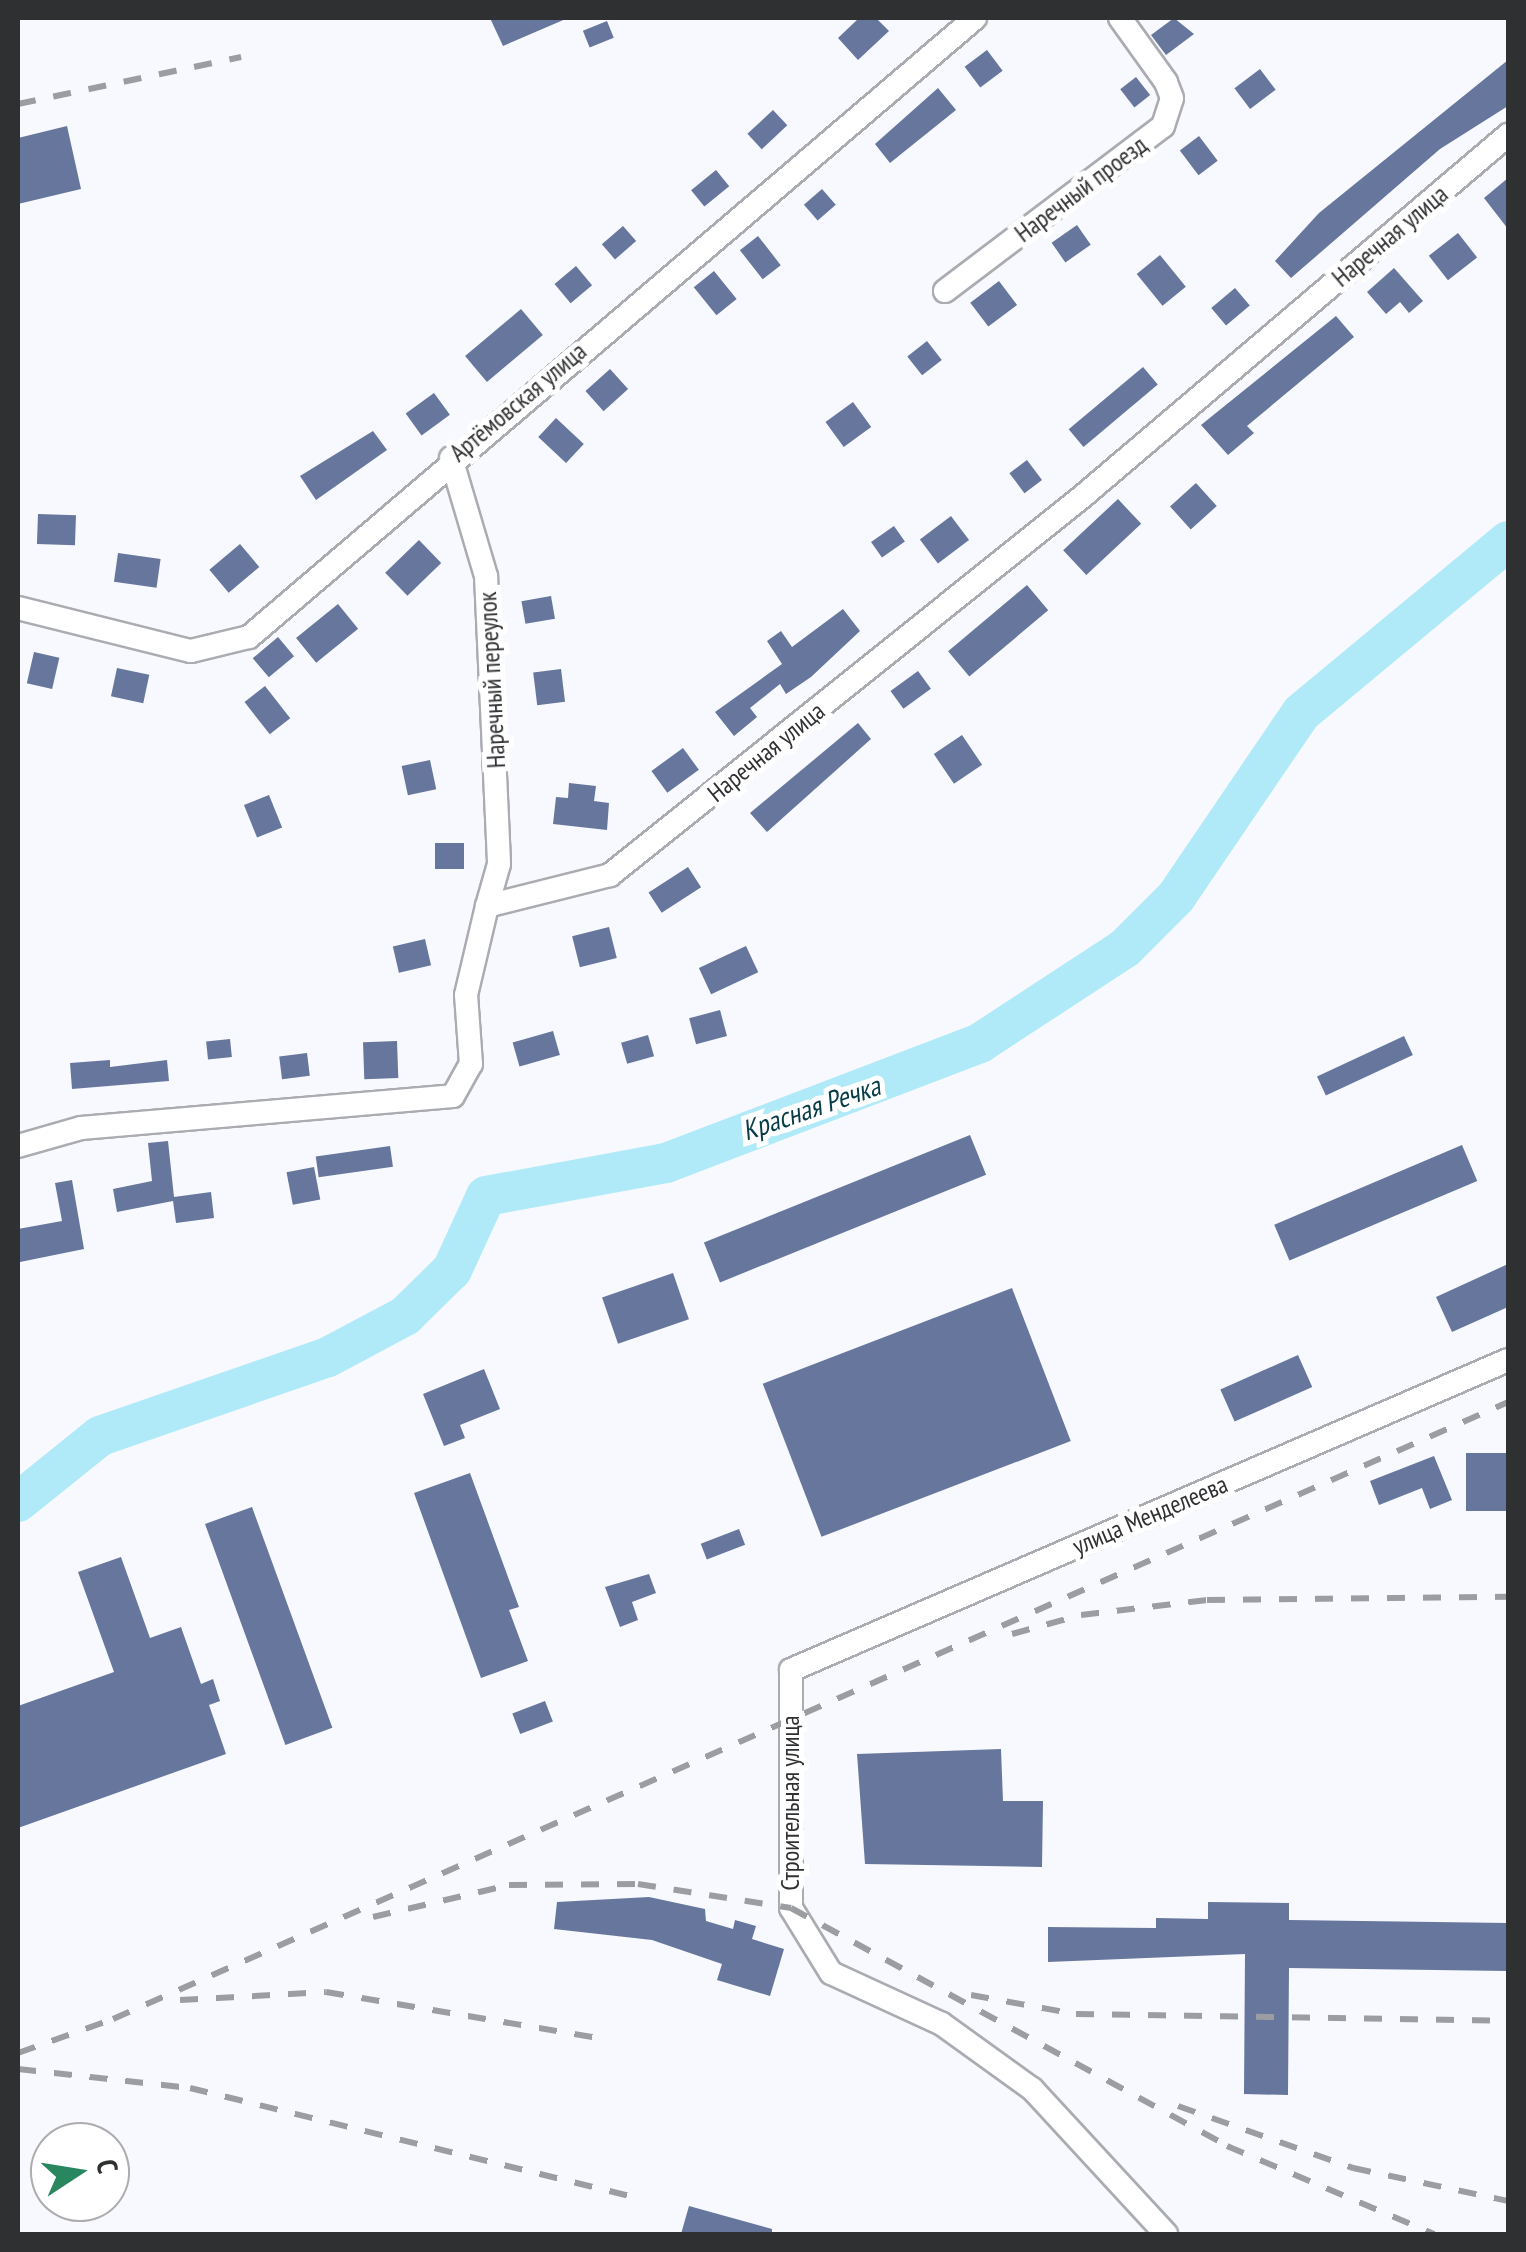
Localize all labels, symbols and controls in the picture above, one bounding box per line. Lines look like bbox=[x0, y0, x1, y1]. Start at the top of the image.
street label: Наречный проезд bbox=[1009, 130, 1153, 248]
street label: Наречная улица bbox=[1326, 179, 1454, 293]
street label: Артёмовская улица bbox=[444, 336, 592, 468]
street label: Наречный переулок bbox=[472, 591, 512, 769]
street label: Наречная улица bbox=[702, 696, 830, 808]
water label: Красная Речка bbox=[738, 1069, 884, 1147]
street label: улица Менделеева bbox=[1068, 1469, 1232, 1561]
street label: Строительная улица bbox=[775, 1715, 805, 1891]
north arrow bbox=[30, 2122, 130, 2222]
text: С bbox=[88, 2156, 127, 2176]

